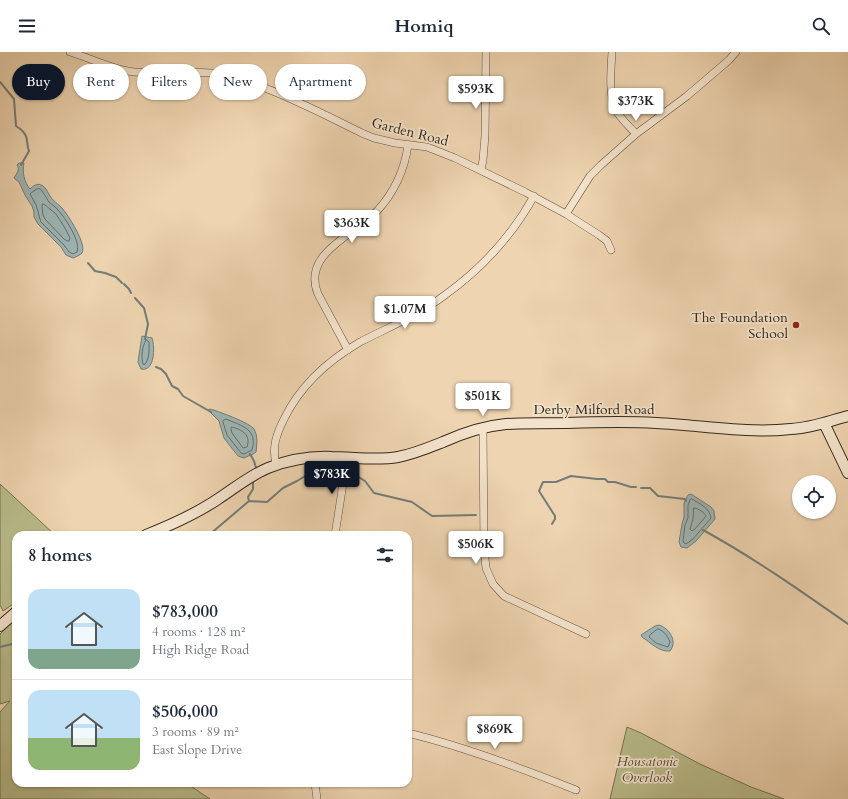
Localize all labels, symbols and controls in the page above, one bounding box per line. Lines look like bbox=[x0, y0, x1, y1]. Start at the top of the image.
text: Homiq bbox=[395, 14, 453, 39]
icon: menu bbox=[16, 15, 38, 37]
icon: search bbox=[810, 15, 832, 37]
chip: Buy bbox=[12, 64, 65, 100]
chip: Rent bbox=[73, 64, 129, 100]
chip: Filters bbox=[137, 64, 201, 100]
chip: New bbox=[209, 64, 267, 100]
chip: Apartment bbox=[275, 64, 366, 100]
pin: $593K bbox=[448, 76, 504, 110]
text: $593K bbox=[457, 80, 495, 98]
pin: $373K bbox=[608, 88, 664, 122]
text: $373K bbox=[617, 92, 655, 110]
street label: Garden Road bbox=[370, 113, 451, 151]
pin: $363K bbox=[324, 210, 380, 244]
text: $363K bbox=[333, 214, 371, 232]
pin: $1.07M bbox=[372, 296, 438, 330]
text: $1.07M bbox=[383, 300, 427, 318]
place label: The Foundation School bbox=[691, 308, 788, 343]
marker: The Foundation School bbox=[791, 320, 801, 330]
pin: $501K bbox=[455, 383, 511, 417]
text: $501K bbox=[464, 387, 502, 405]
street label: Derby Milford Road bbox=[533, 400, 655, 419]
pin: $783K bbox=[304, 461, 360, 495]
text: $783K bbox=[313, 465, 351, 483]
map controls bbox=[792, 475, 836, 519]
button: locate bbox=[792, 475, 836, 519]
pin: $506K bbox=[448, 531, 504, 565]
text: $506K bbox=[457, 535, 495, 553]
text: 8 homes bbox=[28, 544, 92, 567]
icon: filters bbox=[374, 544, 396, 566]
text: $783,000 bbox=[152, 600, 218, 623]
icon: home bbox=[60, 605, 108, 653]
text: 4 rooms · 128 m² bbox=[152, 623, 245, 641]
text: High Ridge Road bbox=[152, 641, 249, 659]
text: $506,000 bbox=[152, 700, 218, 723]
icon: home bbox=[60, 706, 108, 754]
pin: $869K bbox=[467, 716, 523, 750]
text: $869K bbox=[476, 720, 514, 738]
text: 3 rooms · 89 m² bbox=[152, 723, 239, 741]
text: East Slope Drive bbox=[152, 741, 242, 759]
park label: Housatonic Overlook bbox=[616, 752, 678, 787]

